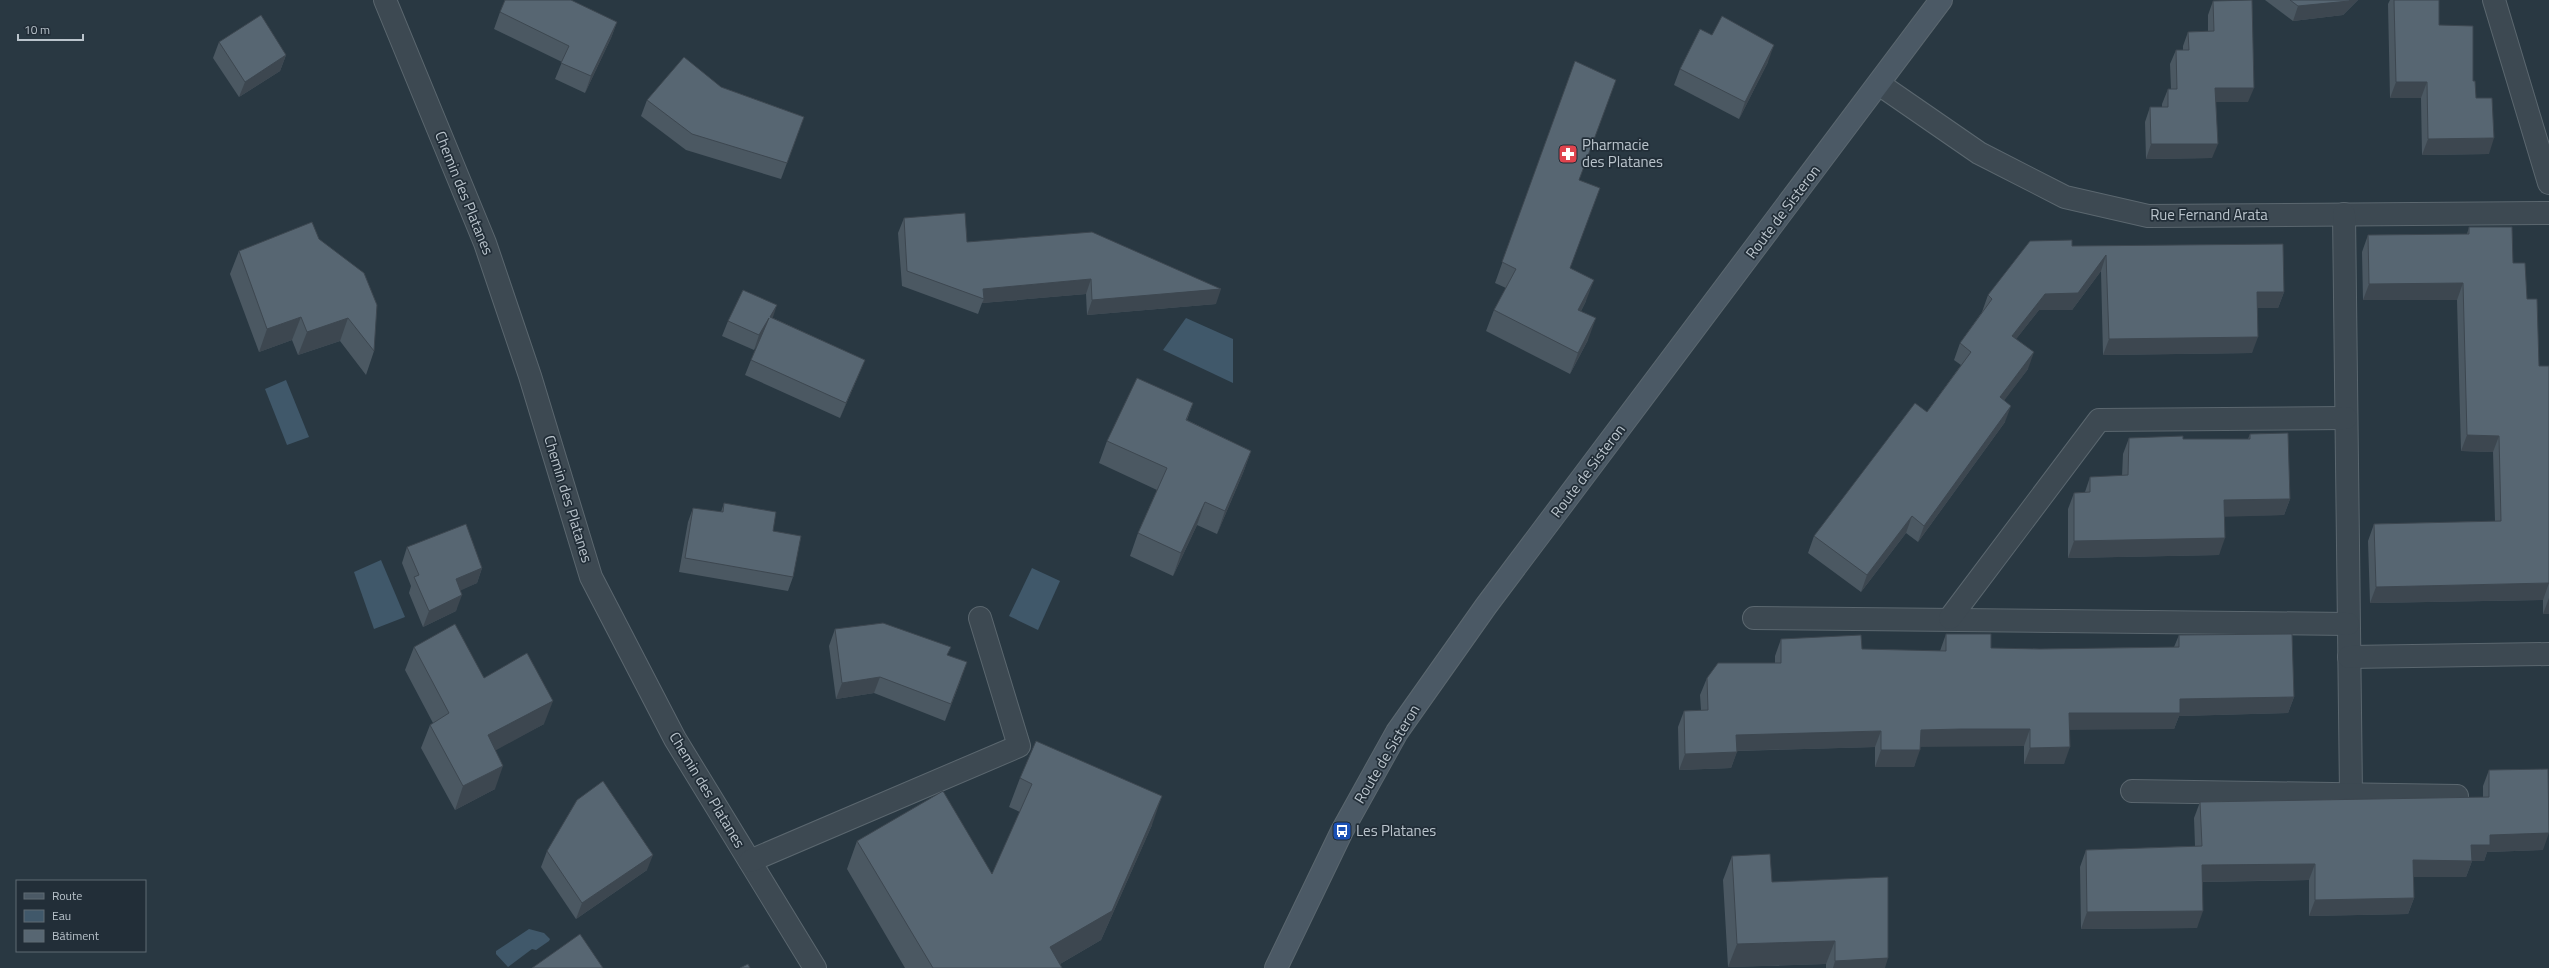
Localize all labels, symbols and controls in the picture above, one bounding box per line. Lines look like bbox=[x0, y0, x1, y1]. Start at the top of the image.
scale bar bbox=[18, 16, 83, 42]
text: 10 m bbox=[24, 20, 50, 39]
street label: Chemin des Platanes bbox=[429, 127, 500, 258]
place label: Pharmacie des Platanes bbox=[1582, 133, 1663, 173]
pharmacy icon: Pharmacie des Platanes bbox=[1557, 143, 1579, 165]
street label: Route de Sisteron bbox=[1740, 160, 1826, 263]
street label: Rue Fernand Arata bbox=[2150, 203, 2268, 226]
street label: Route de Sisteron bbox=[1545, 419, 1631, 522]
street label: Chemin des Platanes bbox=[538, 432, 599, 565]
street label: Route de Sisteron bbox=[1348, 700, 1425, 808]
street label: Chemin des Platanes bbox=[664, 727, 751, 852]
place label: Les Platanes bbox=[1356, 819, 1436, 842]
bus stop icon: Les Platanes bbox=[1331, 820, 1353, 842]
legend bbox=[16, 880, 146, 952]
text: Route bbox=[52, 886, 82, 905]
text: Eau bbox=[52, 906, 71, 925]
text: Bâtiment bbox=[52, 926, 100, 945]

